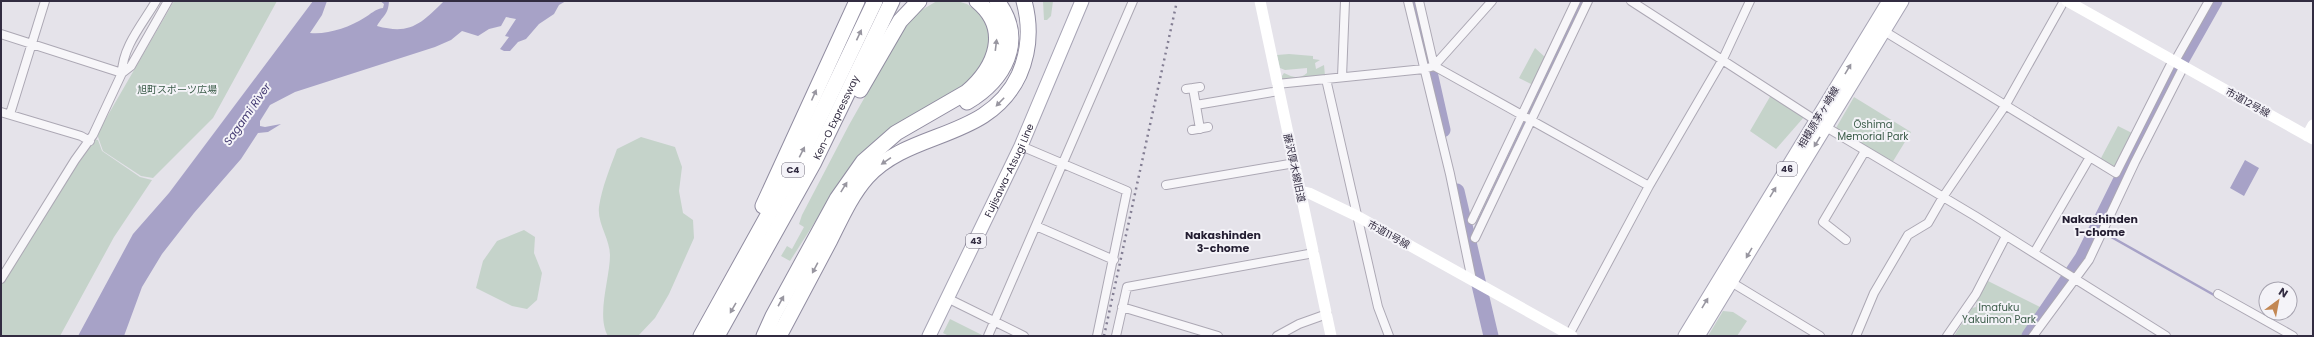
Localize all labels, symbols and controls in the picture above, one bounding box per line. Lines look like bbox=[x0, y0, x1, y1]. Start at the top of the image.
one-way arrow bbox=[856, 30, 862, 41]
one-way arrow bbox=[993, 39, 999, 52]
one-way arrow bbox=[1844, 63, 1851, 75]
street label: Ken-O Expressway bbox=[809, 72, 863, 162]
water label: Sagami River bbox=[220, 79, 275, 148]
park label: 旭町スポーツ広場 bbox=[137, 82, 217, 97]
street label: 相模原茅ヶ崎線 bbox=[1794, 83, 1843, 151]
street label: 市道12号線 bbox=[2223, 84, 2273, 121]
one-way arrow bbox=[811, 90, 817, 101]
one-way arrow bbox=[995, 97, 1005, 107]
park label: Ōshima Memorial Park bbox=[1837, 117, 1909, 144]
street label: Fujisawa-Atsugi Line bbox=[981, 121, 1038, 220]
street label: 藤沢厚木線旧道 bbox=[1280, 132, 1309, 204]
one-way arrow bbox=[1813, 136, 1820, 148]
one-way arrow bbox=[799, 146, 805, 158]
one-way arrow bbox=[880, 158, 892, 165]
road number: 46 bbox=[1777, 162, 1797, 176]
road number: C4 bbox=[782, 163, 804, 177]
one-way arrow bbox=[840, 182, 848, 192]
one-way arrow bbox=[1769, 187, 1777, 197]
district label: Nakashinden 1-chome bbox=[2062, 211, 2138, 240]
street label: 市道11号線 bbox=[1365, 217, 1413, 252]
district label: Nakashinden 3-chome bbox=[1185, 227, 1261, 256]
road number: 43 bbox=[966, 234, 986, 248]
one-way arrow bbox=[1745, 247, 1752, 259]
one-way arrow bbox=[812, 263, 818, 274]
north arrow bbox=[2258, 281, 2298, 321]
text: N bbox=[2276, 284, 2291, 301]
one-way arrow bbox=[777, 295, 784, 307]
one-way arrow bbox=[1702, 297, 1709, 309]
park label: Imafuku Yakuimon Park bbox=[1962, 300, 2037, 327]
one-way arrow bbox=[730, 303, 737, 314]

